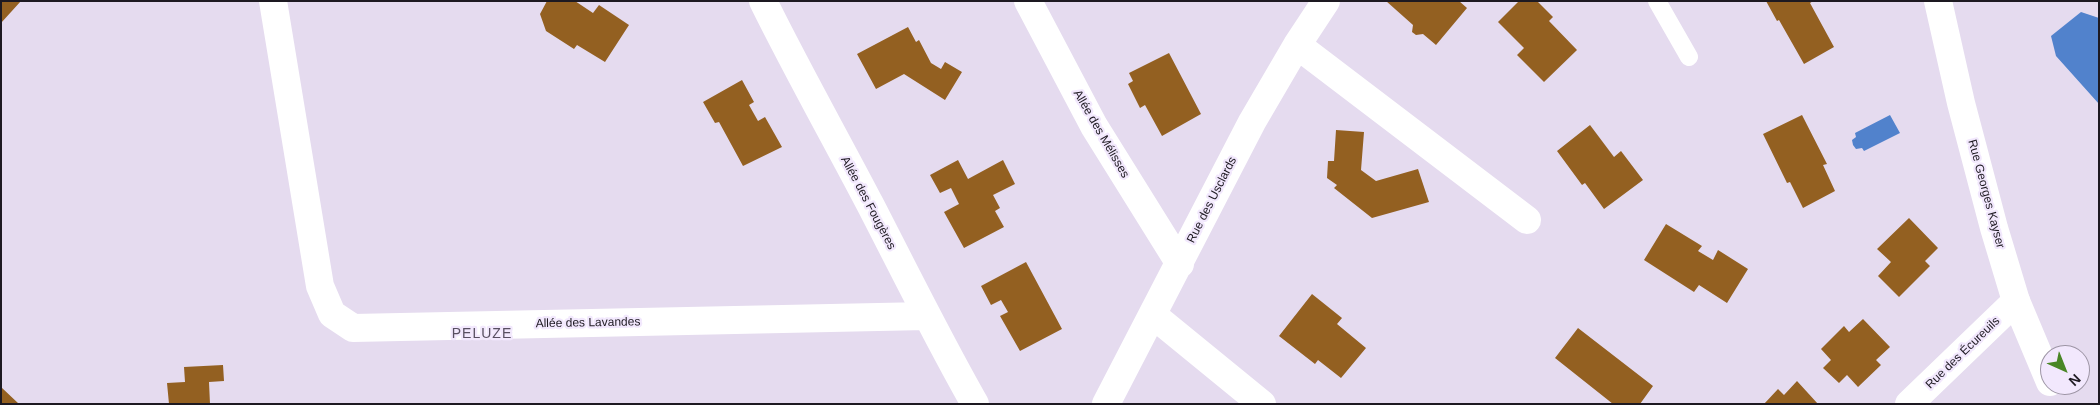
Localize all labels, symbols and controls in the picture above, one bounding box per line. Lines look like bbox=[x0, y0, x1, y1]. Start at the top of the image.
street label: Allée des Mélisses bbox=[1070, 87, 1132, 181]
street label: Rue Georges Kayser bbox=[1965, 138, 2007, 250]
street label: Allée des Fougères bbox=[837, 154, 899, 252]
street label: Rue des Usclards bbox=[1184, 155, 1240, 245]
street label: Rue des Écureuils bbox=[1923, 314, 2003, 392]
street label: Allée des Lavandes bbox=[536, 315, 640, 331]
district label: PELUZE bbox=[451, 326, 513, 342]
north arrow bbox=[2040, 345, 2090, 395]
text: N bbox=[2066, 371, 2084, 389]

